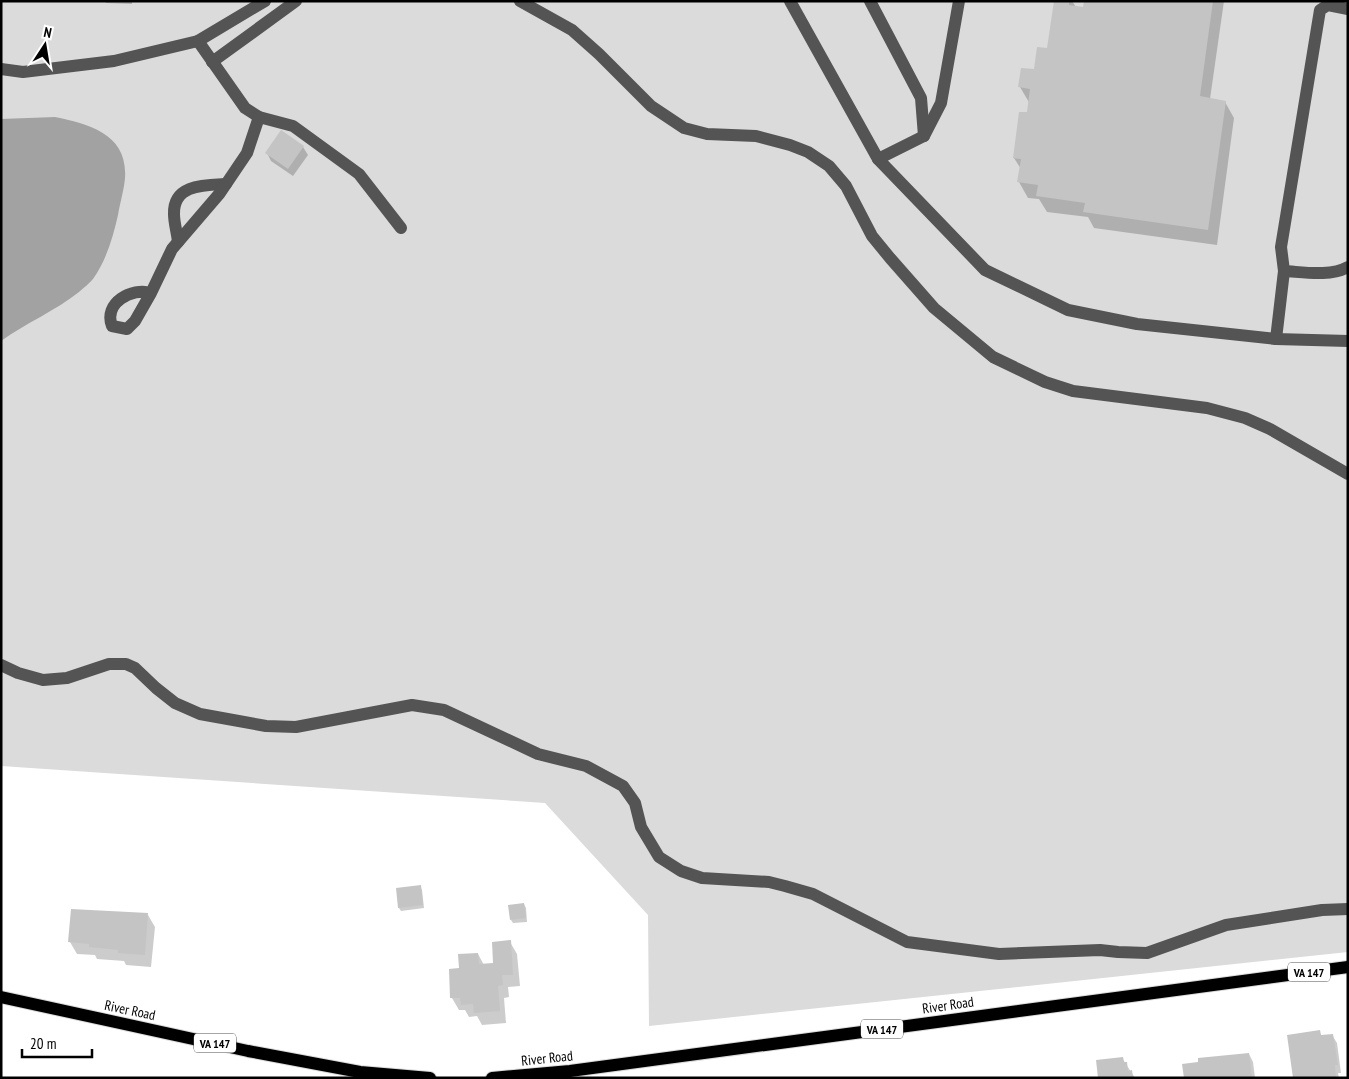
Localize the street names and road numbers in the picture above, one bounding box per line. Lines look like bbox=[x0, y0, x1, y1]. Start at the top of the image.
road number: VA 147 bbox=[1288, 962, 1330, 982]
street label: River Road bbox=[921, 992, 975, 1018]
street label: River Road bbox=[103, 996, 157, 1024]
road number: VA 147 bbox=[861, 1020, 903, 1038]
road number: VA 147 bbox=[194, 1034, 236, 1052]
street label: River Road bbox=[520, 1046, 574, 1070]

